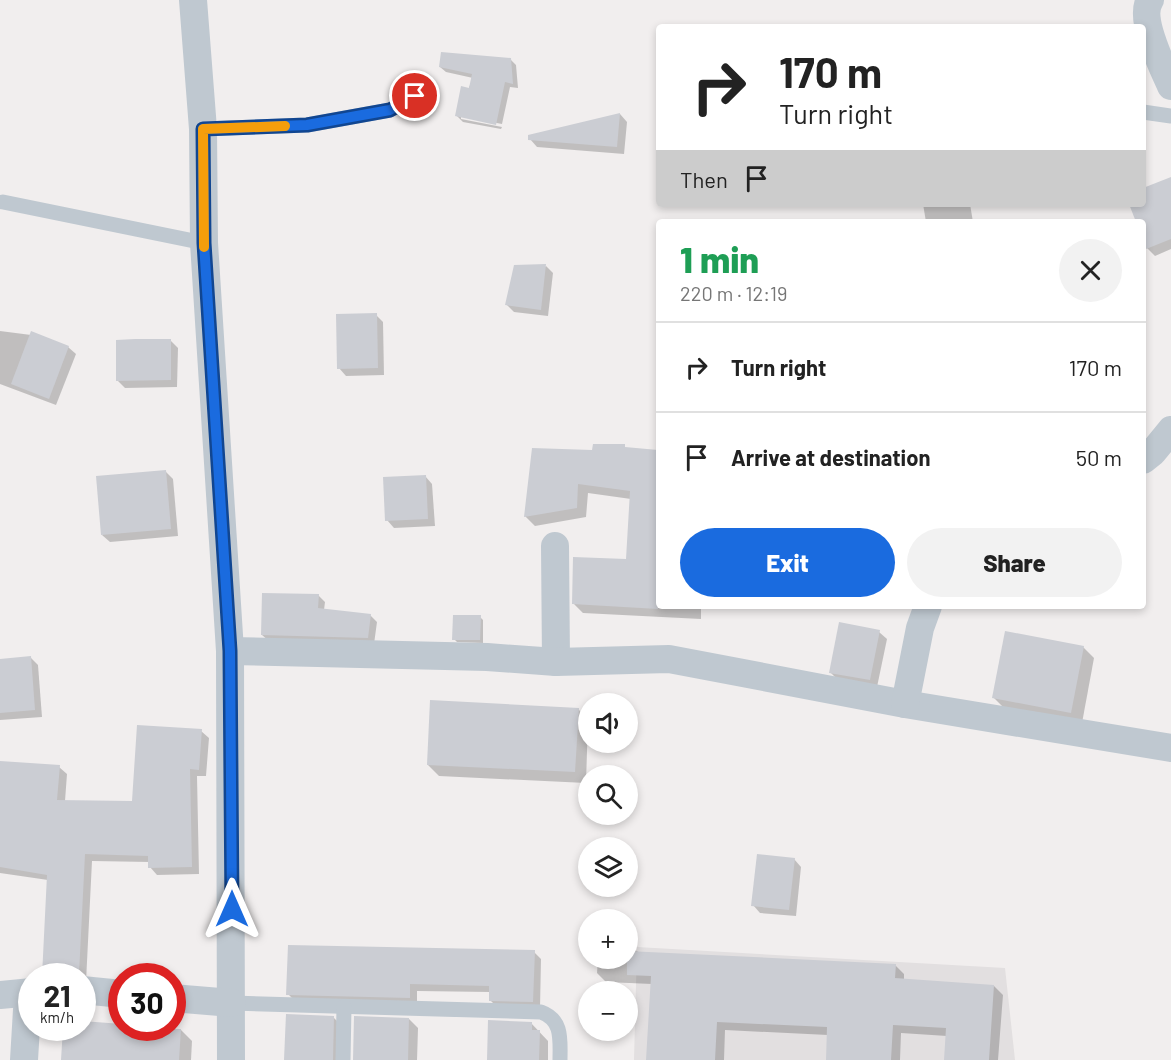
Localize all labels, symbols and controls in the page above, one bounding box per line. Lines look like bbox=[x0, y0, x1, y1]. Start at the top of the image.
text: 170 m bbox=[779, 46, 882, 96]
icon: right bbox=[680, 48, 758, 126]
pin bbox=[389, 70, 440, 121]
icon: arrive bbox=[398, 79, 431, 112]
text: Turn right bbox=[779, 97, 893, 129]
icon: arrive bbox=[740, 162, 773, 195]
text: Then bbox=[680, 166, 728, 192]
text: 1 min bbox=[680, 237, 759, 280]
button: close bbox=[1059, 239, 1122, 302]
text: 220 m · 12:19 bbox=[680, 281, 787, 305]
icon: right bbox=[680, 351, 713, 384]
text: Turn right bbox=[731, 354, 826, 380]
text: 170 m bbox=[1069, 354, 1122, 380]
icon: arrive bbox=[680, 441, 713, 474]
text: Arrive at destination bbox=[731, 444, 930, 470]
text: 50 m bbox=[1076, 444, 1122, 470]
button: Exit bbox=[680, 528, 895, 597]
button: Share bbox=[907, 528, 1122, 597]
map controls bbox=[578, 693, 638, 1041]
button: sound bbox=[578, 693, 638, 753]
button: search bbox=[578, 765, 638, 825]
button: layers bbox=[578, 837, 638, 897]
position arrow bbox=[200, 877, 264, 941]
button: + bbox=[578, 909, 638, 969]
speed limit sign: 30 bbox=[108, 963, 186, 1041]
text: 21 bbox=[43, 977, 71, 1013]
button: − bbox=[578, 981, 638, 1041]
text: km/h bbox=[40, 1008, 74, 1026]

